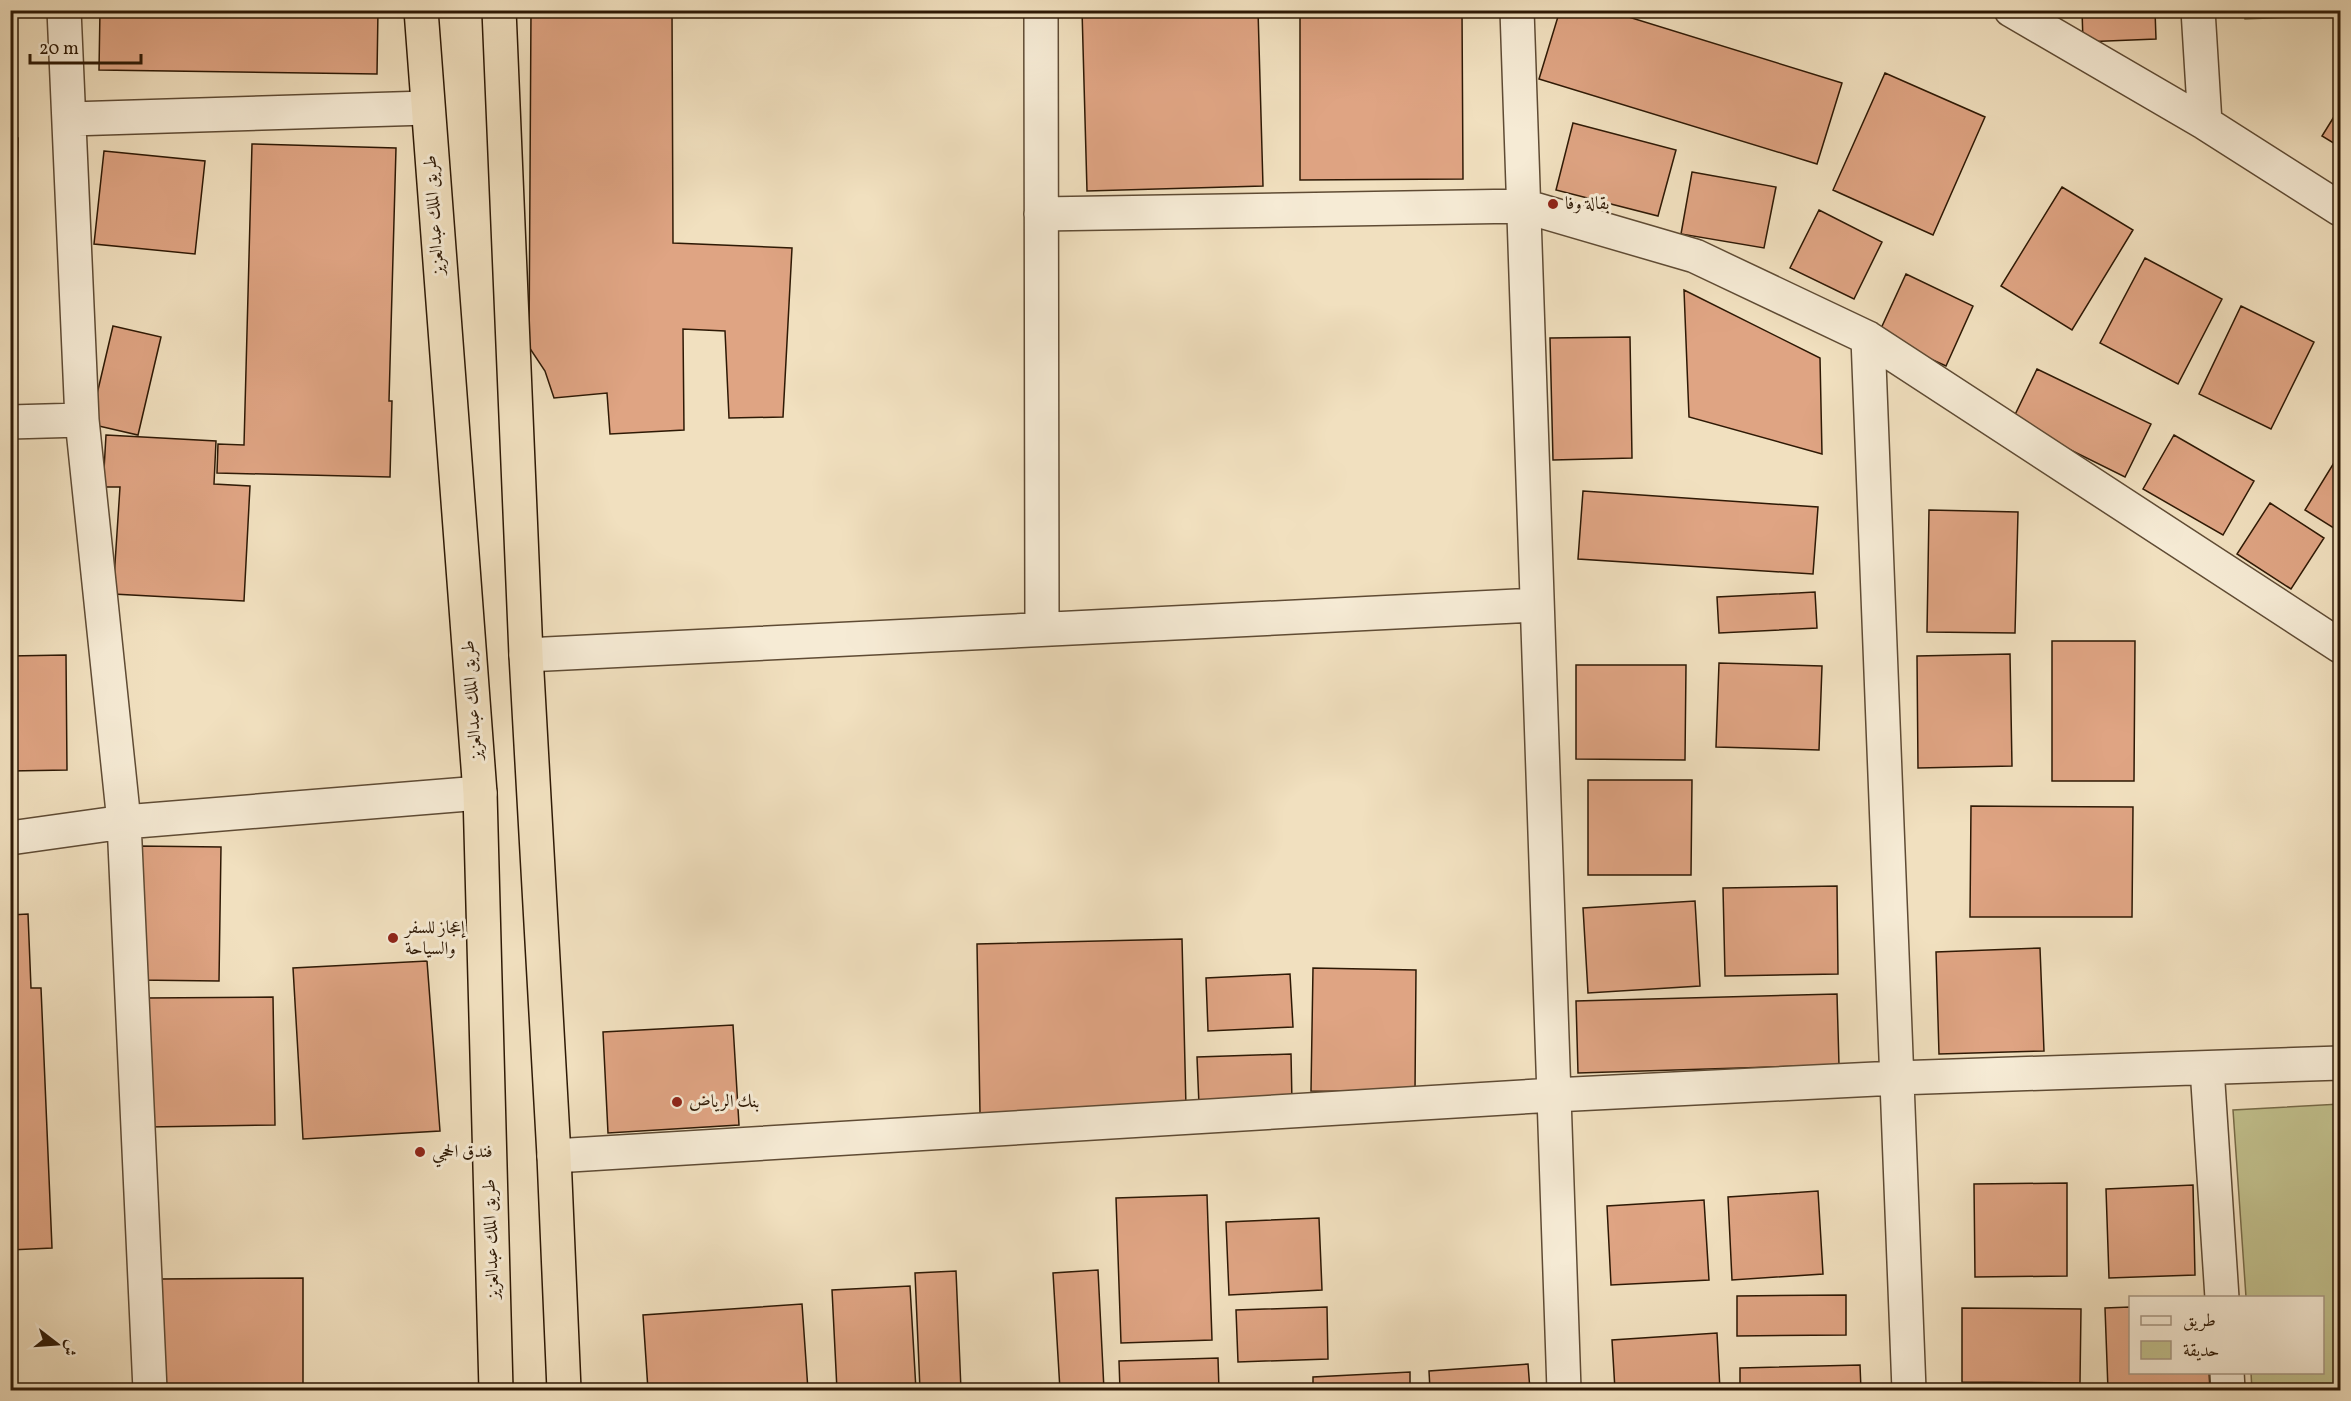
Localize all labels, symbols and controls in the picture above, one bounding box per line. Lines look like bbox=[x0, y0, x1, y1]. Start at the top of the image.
scale bar bbox=[30, 27, 141, 65]
text: 20 m bbox=[39, 37, 79, 62]
street label: طريق الملك عبدالعزيز bbox=[418, 154, 452, 278]
place label: بقالة وفا bbox=[1565, 192, 1609, 217]
marker: بقالة وفا bbox=[1546, 197, 1560, 211]
street label: طريق الملك عبدالعزيز bbox=[456, 639, 490, 763]
place label: إعجاز للسفر والسياحة bbox=[403, 916, 466, 962]
marker: إعجاز للسفر والسياحة bbox=[386, 931, 400, 945]
place label: بنك الرياض bbox=[689, 1090, 759, 1115]
marker: بنك الرياض bbox=[670, 1095, 684, 1109]
place label: فندق الحجي bbox=[432, 1140, 493, 1168]
marker: فندق الحجي bbox=[413, 1145, 427, 1159]
street label: طريق الملك عبدالعزيز bbox=[477, 1179, 507, 1301]
legend bbox=[2129, 1296, 2324, 1374]
text: طريق bbox=[2183, 1309, 2216, 1334]
north arrow bbox=[27, 1314, 87, 1374]
text: ش bbox=[57, 1337, 82, 1359]
text: حديقة bbox=[2183, 1339, 2219, 1364]

